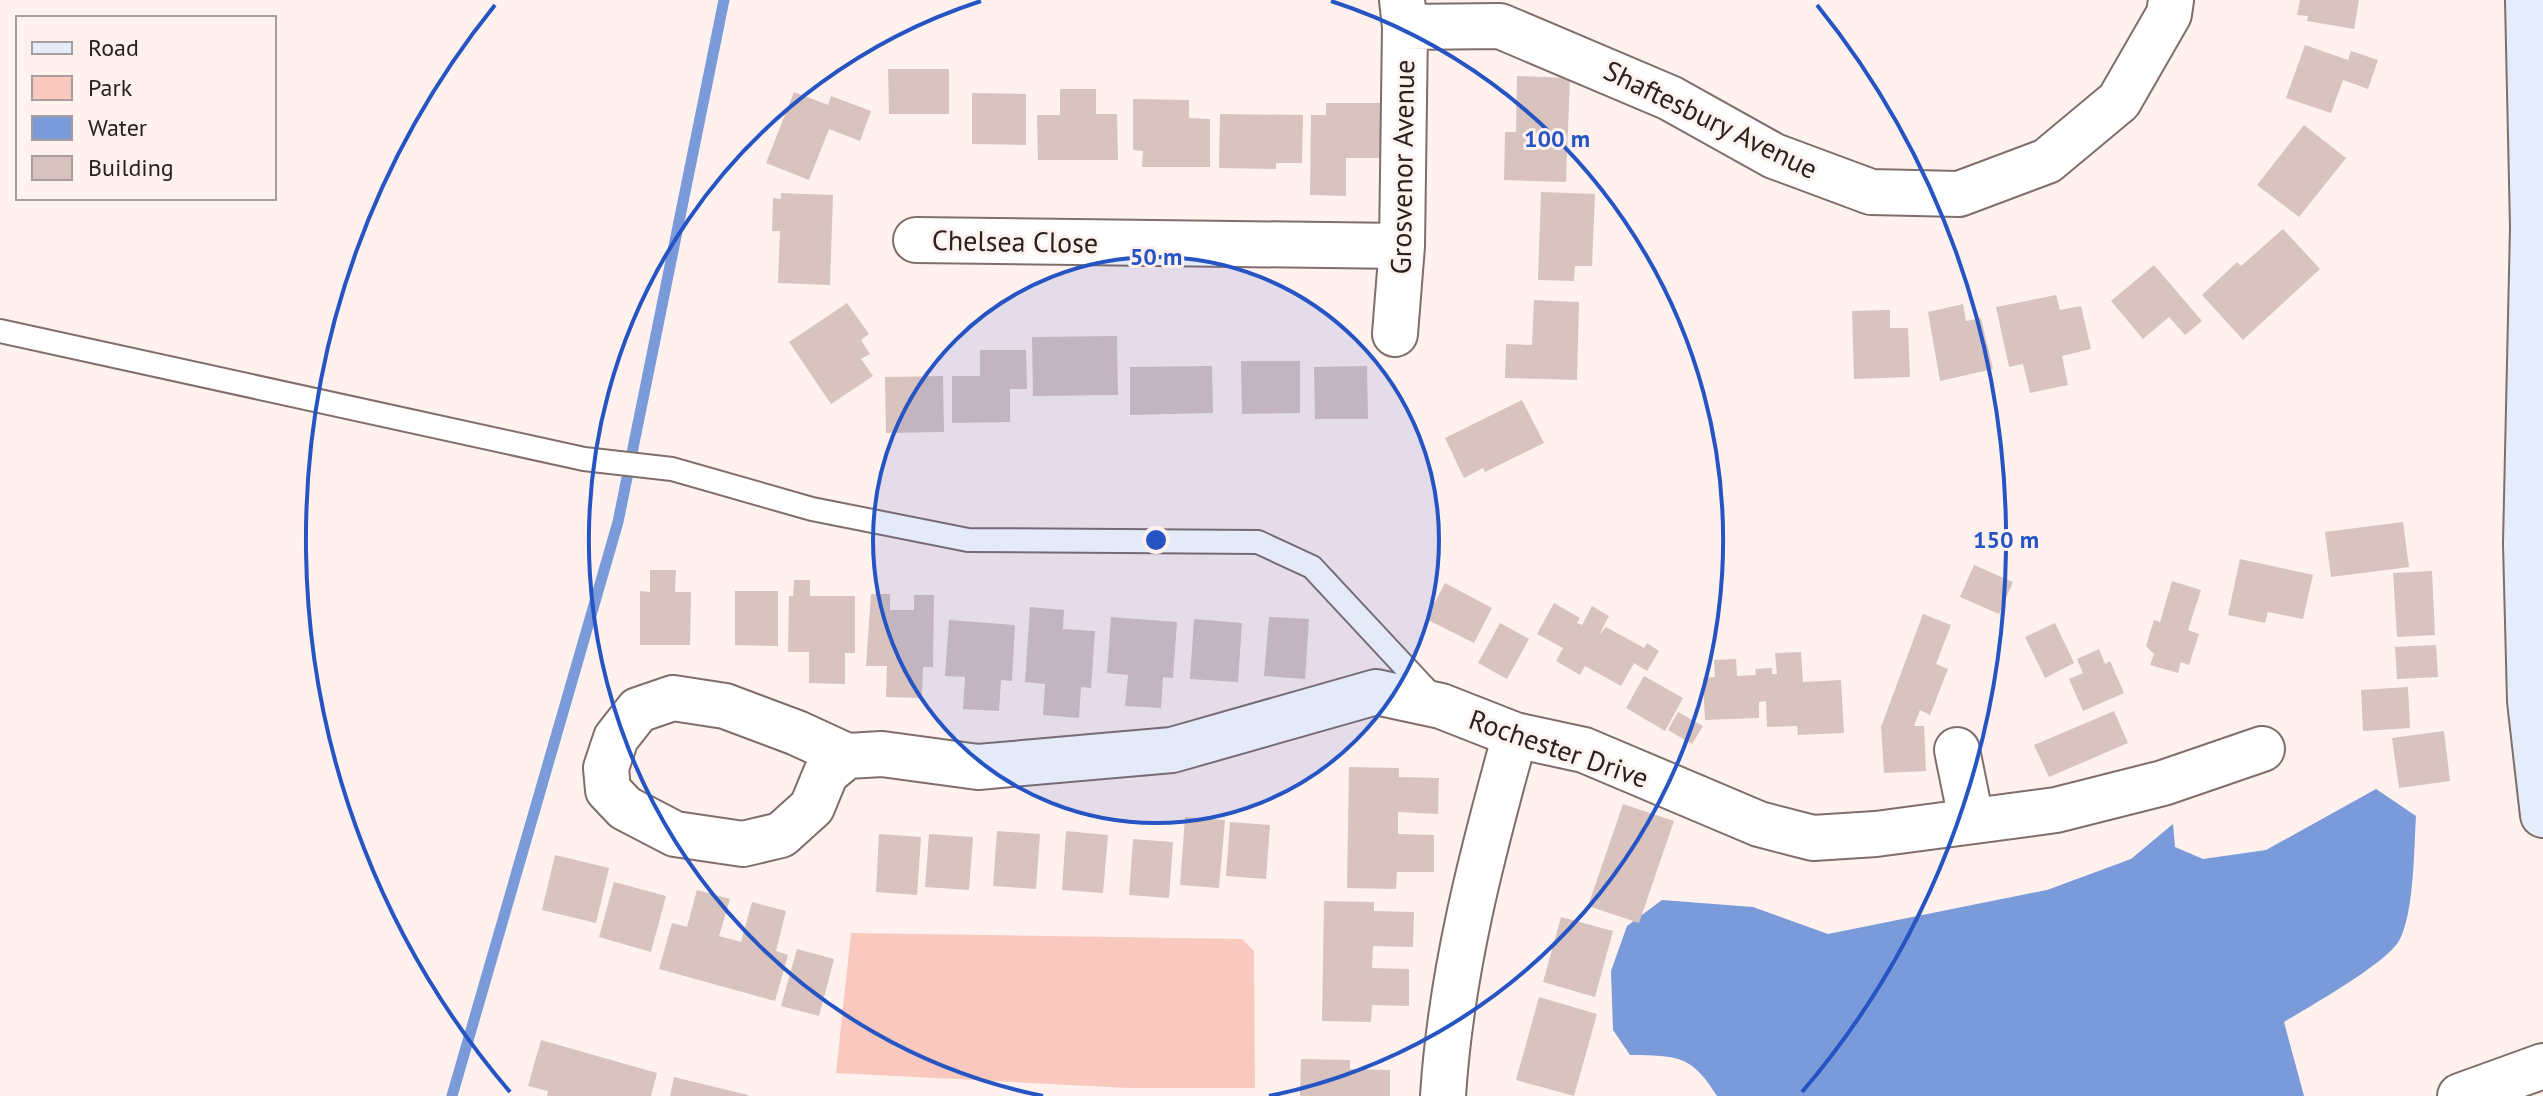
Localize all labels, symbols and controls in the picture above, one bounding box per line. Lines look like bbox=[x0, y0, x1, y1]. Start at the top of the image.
legend bbox=[16, 16, 276, 200]
text: Road bbox=[88, 32, 139, 63]
street label: Shaftesbury Avenue bbox=[1598, 51, 1824, 187]
street label: Grosvenor Avenue bbox=[1382, 59, 1422, 275]
text: Park bbox=[88, 72, 133, 103]
text: Water bbox=[88, 112, 147, 143]
text: 100 m bbox=[1524, 123, 1590, 154]
text: Building bbox=[88, 152, 174, 183]
street label: Chelsea Close bbox=[932, 221, 1098, 261]
text: 50 m bbox=[1130, 241, 1182, 272]
text: 150 m bbox=[1973, 524, 2039, 555]
centre of rings bbox=[1142, 526, 1170, 554]
street label: Rochester Drive bbox=[1464, 700, 1654, 796]

